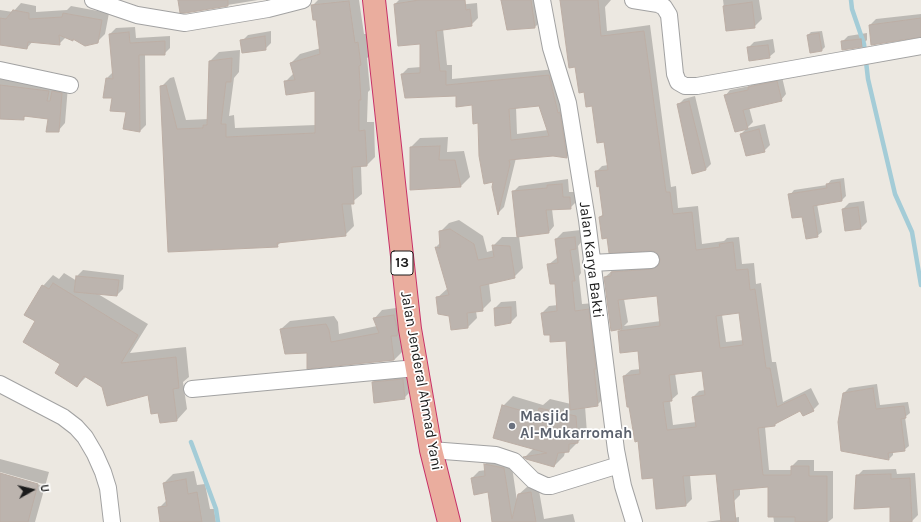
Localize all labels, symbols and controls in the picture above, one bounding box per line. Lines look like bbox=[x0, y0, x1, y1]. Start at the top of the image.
street label: Jalan Karya Bakti bbox=[575, 201, 607, 319]
road number: 13 bbox=[391, 251, 413, 275]
street label: Jalan Jenderal Ahmad Yani bbox=[396, 290, 446, 472]
place label: Masjid Al-Mukarromah bbox=[520, 408, 632, 443]
marker: Masjid Al-Mukarromah bbox=[507, 421, 517, 431]
north arrow bbox=[12, 470, 52, 510]
text: U bbox=[37, 484, 51, 493]

